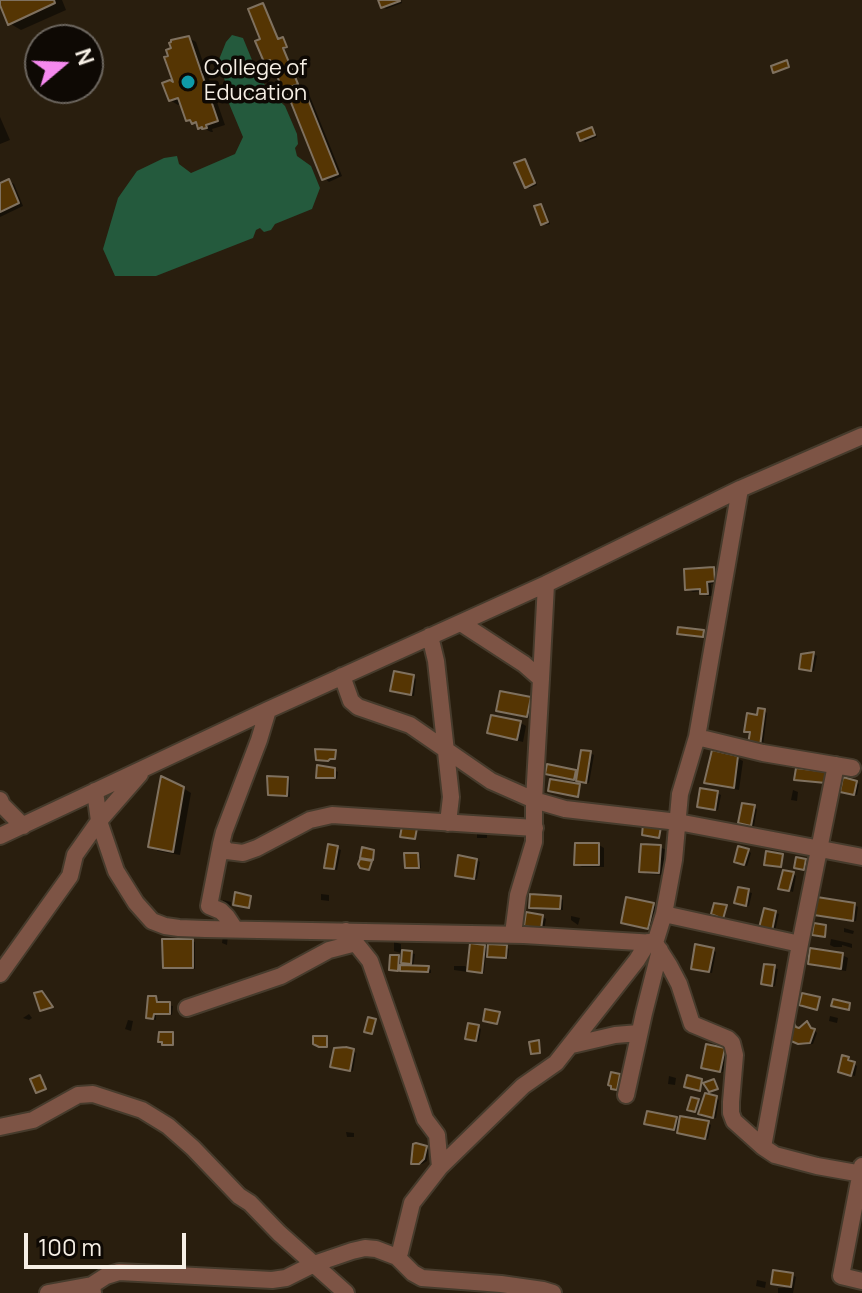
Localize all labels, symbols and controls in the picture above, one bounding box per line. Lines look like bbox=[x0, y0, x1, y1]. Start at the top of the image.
north arrow bbox=[24, 24, 104, 104]
text: N bbox=[68, 44, 102, 69]
place label: College of Education bbox=[204, 56, 307, 108]
marker: College of Education bbox=[179, 73, 197, 91]
scale bar bbox=[28, 1217, 190, 1267]
text: 100 m bbox=[38, 1230, 102, 1263]

